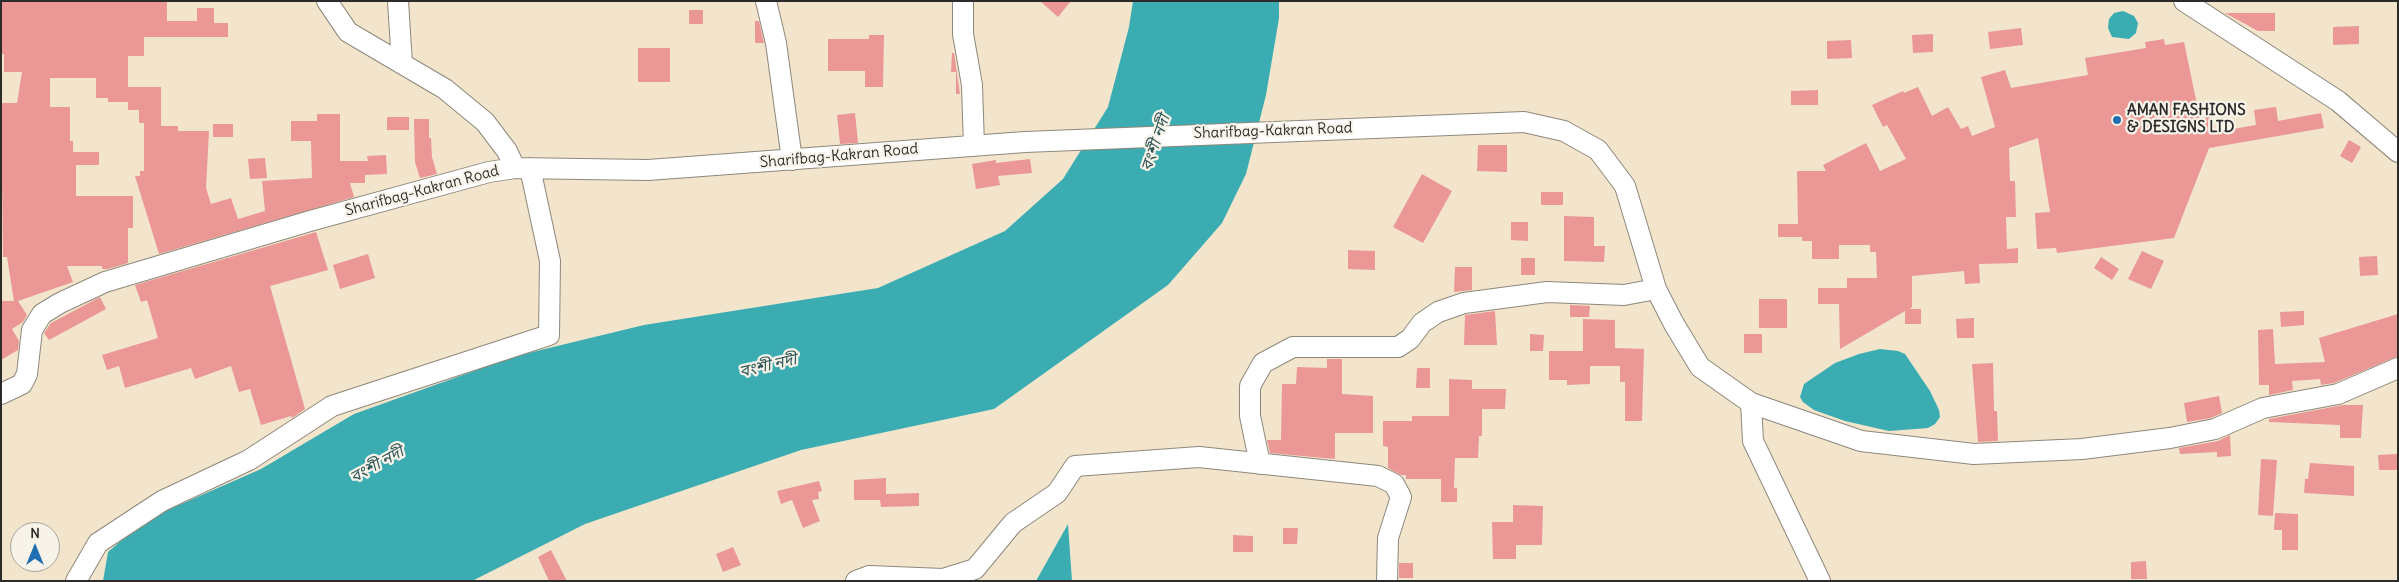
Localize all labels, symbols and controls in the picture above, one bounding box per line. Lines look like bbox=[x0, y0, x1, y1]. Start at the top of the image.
place label: AMAN FASHIONS & DESIGNS LTD bbox=[2127, 102, 2246, 137]
water label: বংশী নদী bbox=[1137, 112, 1175, 174]
marker: AMAN FASHIONS & DESIGNS LTD bbox=[2111, 114, 2123, 126]
street label: Sharifbag-Kakran Road bbox=[1193, 119, 1353, 143]
street label: Sharifbag-Kakran Road bbox=[759, 140, 919, 172]
street label: Sharifbag-Kakran Road bbox=[343, 162, 501, 220]
water label: বংশী নদী bbox=[737, 350, 799, 382]
water label: বংশী নদী bbox=[347, 442, 407, 488]
north arrow bbox=[10, 522, 60, 572]
text: N bbox=[30, 524, 40, 542]

